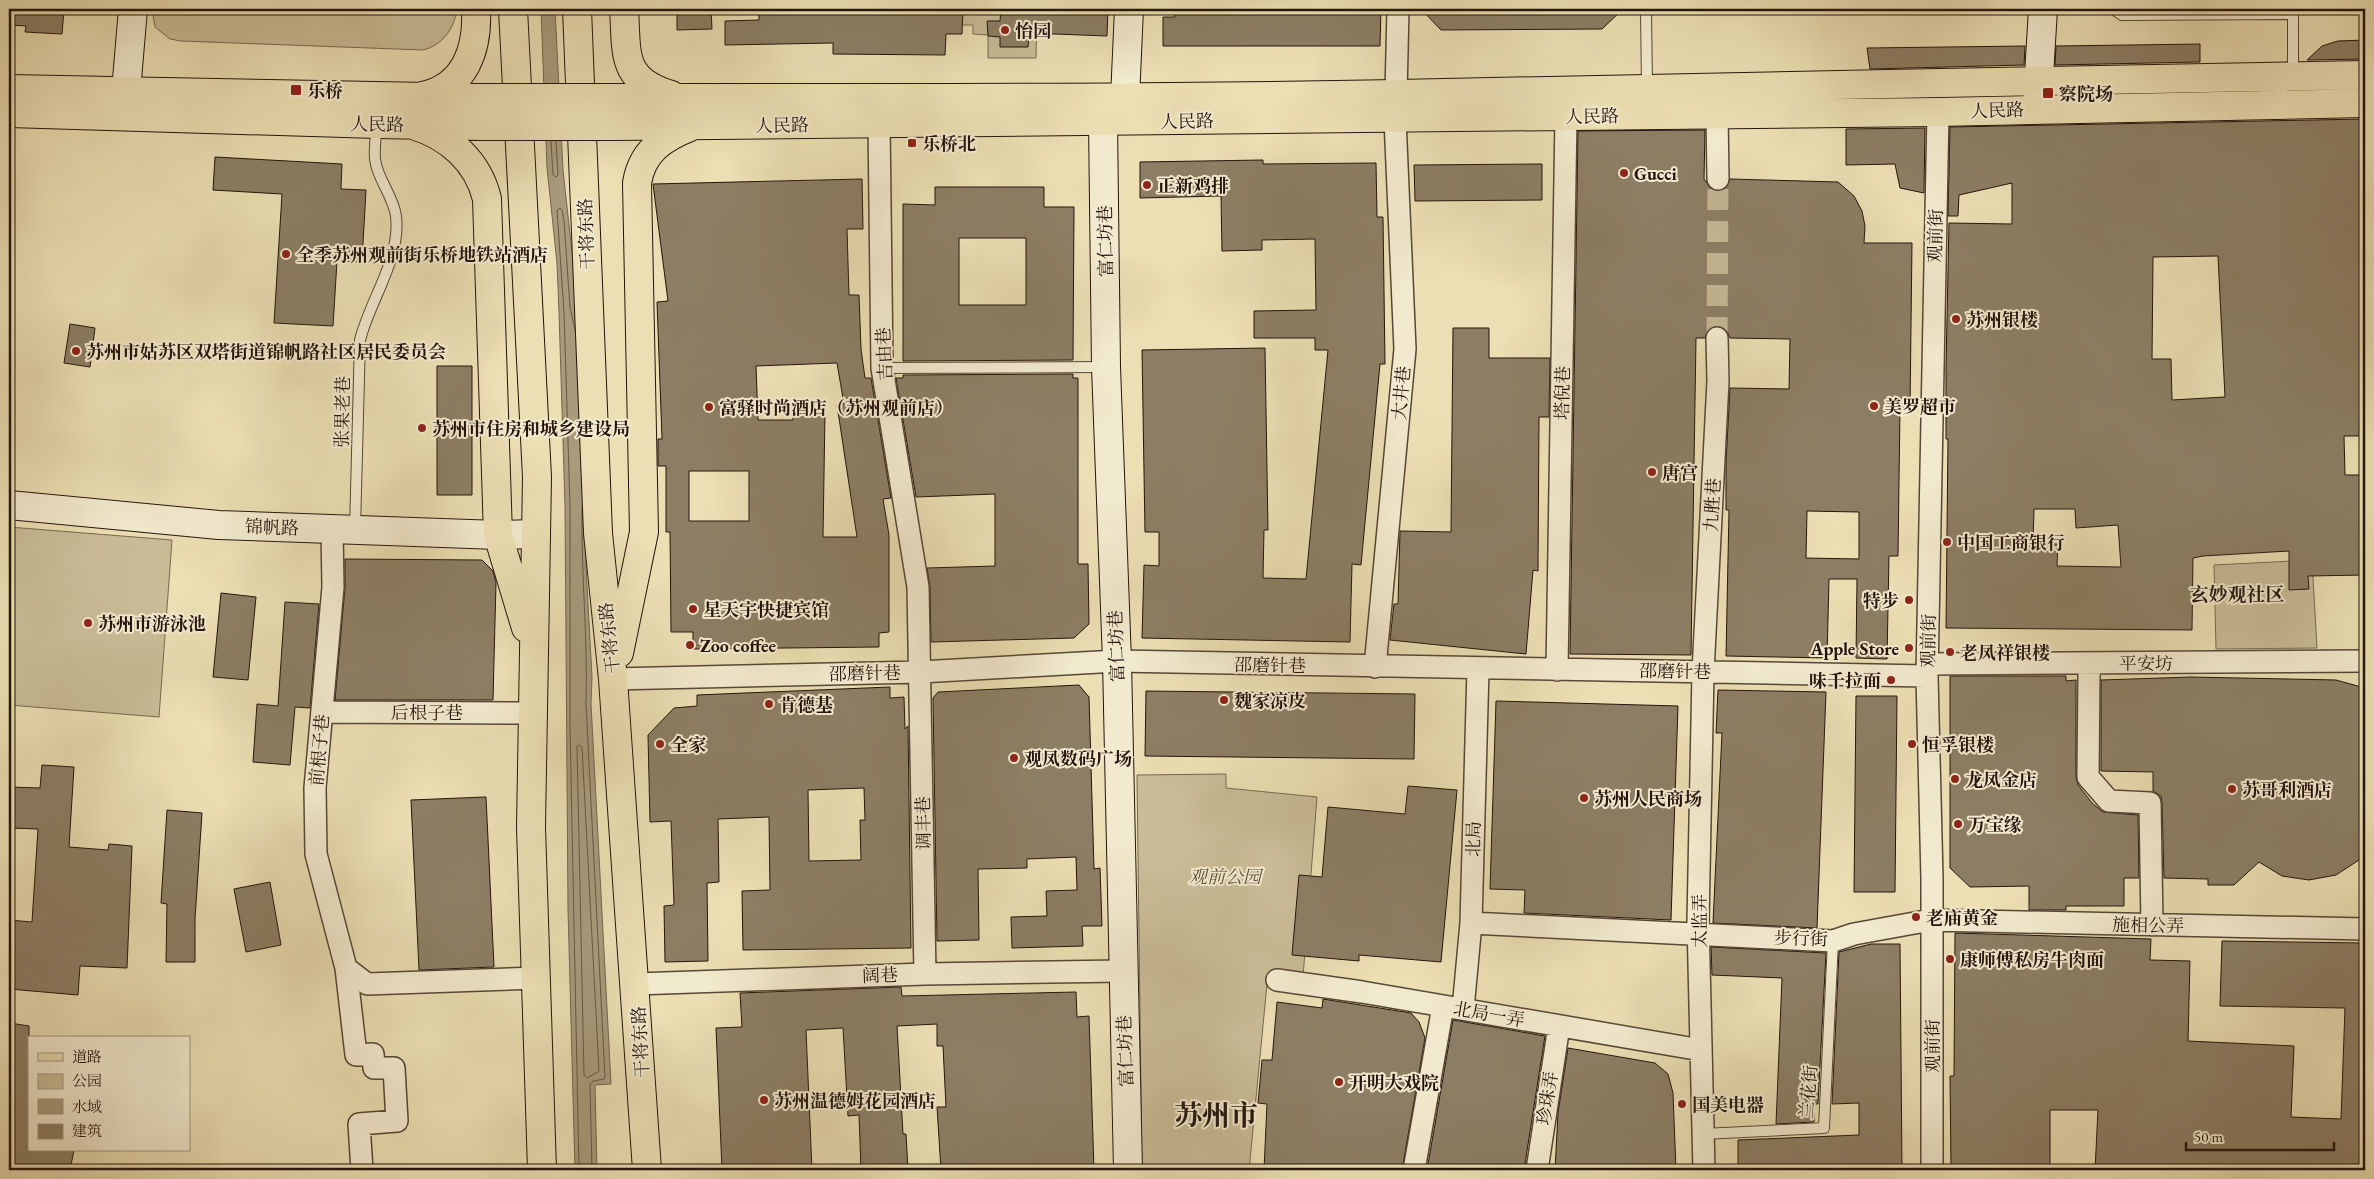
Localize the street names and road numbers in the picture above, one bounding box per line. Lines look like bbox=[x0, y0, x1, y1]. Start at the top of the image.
street label: 人民路 bbox=[1970, 98, 2024, 122]
street label: 人民路 bbox=[1565, 104, 1619, 128]
street label: 人民路 bbox=[1160, 109, 1214, 133]
street label: 人民路 bbox=[350, 112, 404, 136]
street label: 人民路 bbox=[755, 113, 809, 137]
street label: 干将东路 bbox=[573, 198, 599, 270]
street label: 富仁坊巷 bbox=[1093, 205, 1117, 277]
street label: 观前街 bbox=[1923, 209, 1947, 263]
street label: 吉由巷 bbox=[871, 326, 897, 382]
street label: 大井巷 bbox=[1387, 365, 1415, 421]
street label: 塔倪巷 bbox=[1550, 366, 1574, 420]
street label: 张果老巷 bbox=[330, 376, 354, 448]
street label: 九胜巷 bbox=[1699, 477, 1725, 533]
street label: 锦帆路 bbox=[245, 515, 299, 539]
street label: 干将东路 bbox=[594, 601, 624, 675]
street label: 富仁坊巷 bbox=[1103, 610, 1129, 682]
street label: 观前街 bbox=[1916, 614, 1940, 668]
street label: 平安坊 bbox=[2119, 652, 2173, 675]
street label: 邵磨针巷 bbox=[1234, 653, 1306, 677]
street label: 邵磨针巷 bbox=[1639, 659, 1711, 683]
street label: 邵磨针巷 bbox=[829, 661, 901, 685]
street label: 后根子巷 bbox=[391, 701, 463, 724]
street label: 前根子巷 bbox=[304, 713, 334, 787]
street label: 调丰巷 bbox=[911, 796, 935, 850]
street label: 北局 bbox=[1461, 821, 1485, 857]
street label: 太监弄 bbox=[1688, 894, 1711, 948]
street label: 施相公弄 bbox=[2112, 913, 2184, 937]
street label: 步行街 bbox=[1774, 926, 1828, 950]
street label: 阔巷 bbox=[862, 963, 898, 987]
street label: 北局一弄 bbox=[1452, 996, 1526, 1032]
street label: 干将东路 bbox=[627, 1005, 653, 1079]
street label: 富仁坊巷 bbox=[1112, 1015, 1138, 1087]
street label: 观前街 bbox=[1921, 1019, 1944, 1073]
street label: 兰花街 bbox=[1794, 1064, 1822, 1120]
street label: 珍珠弄 bbox=[1531, 1070, 1563, 1126]

